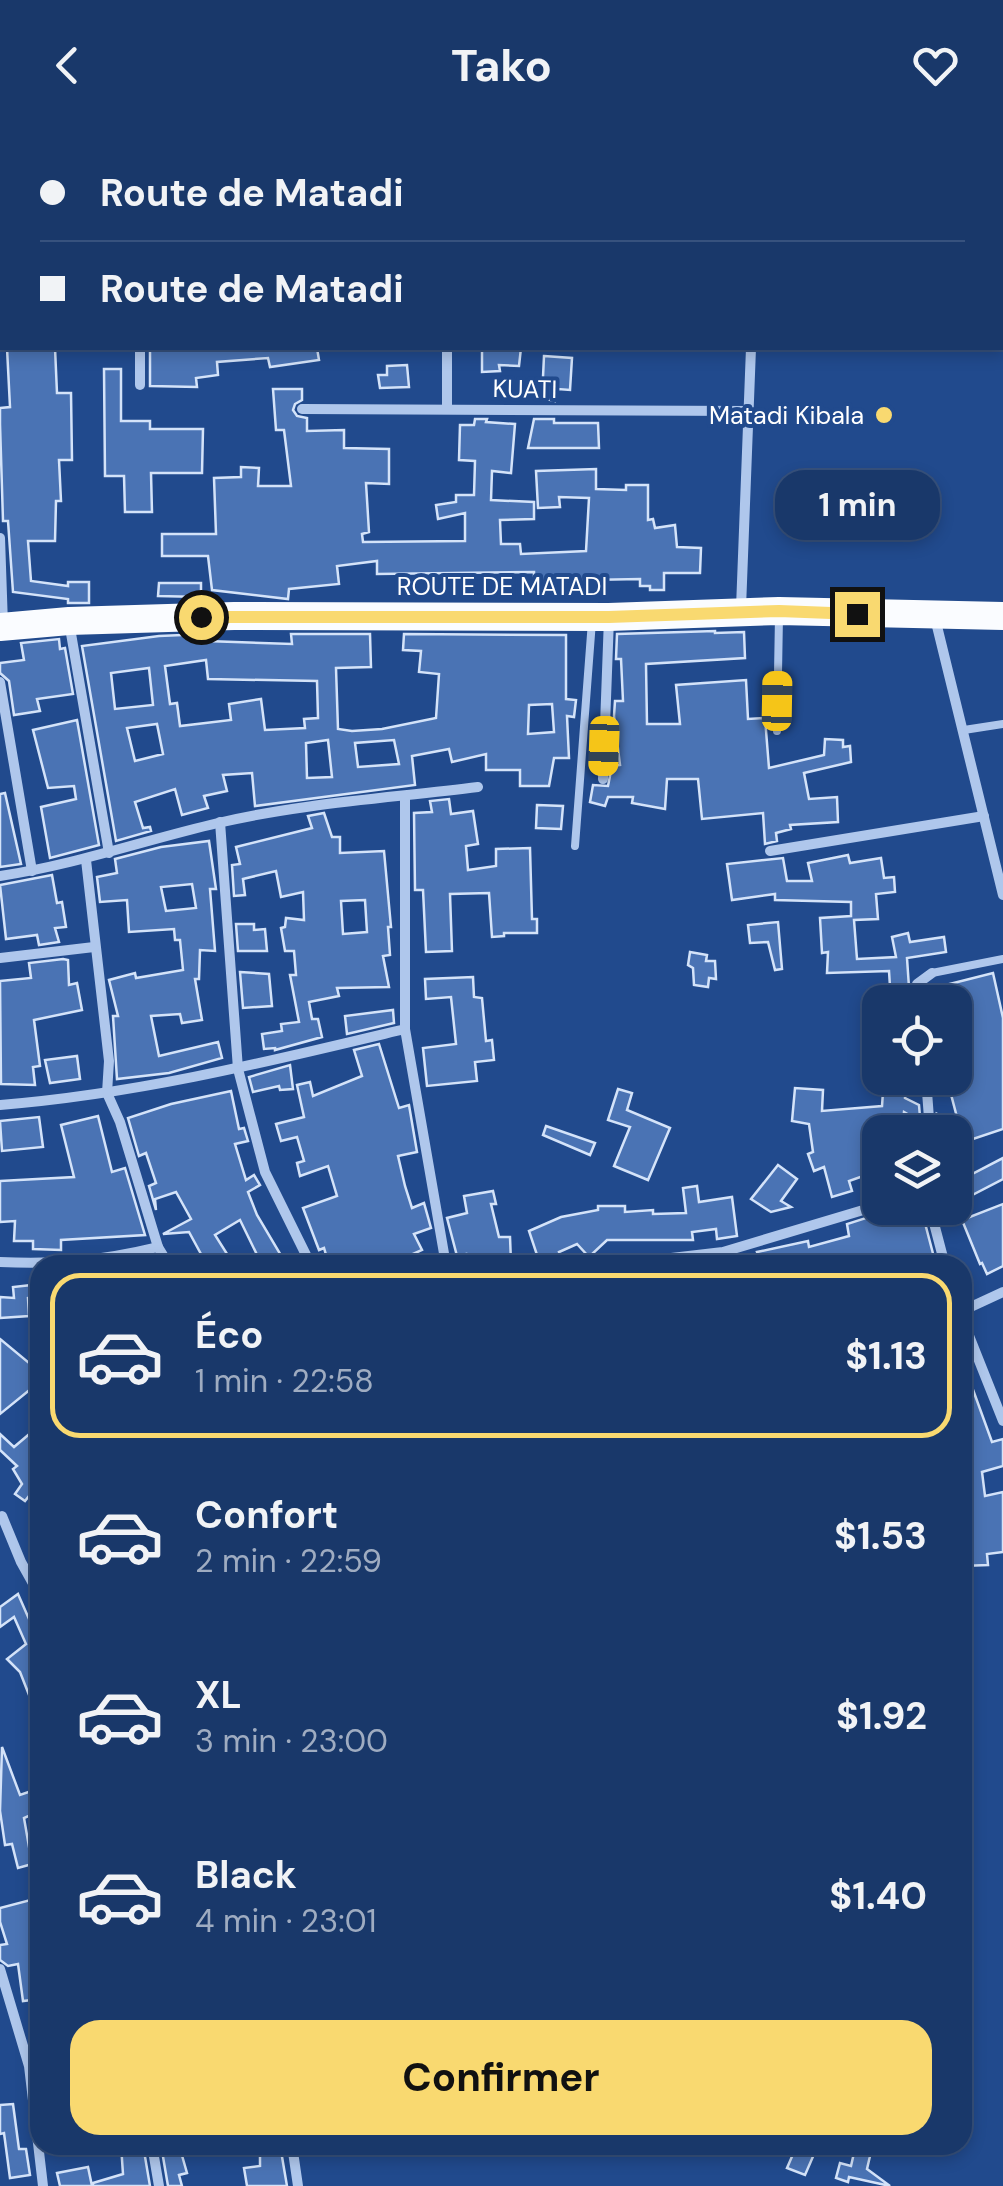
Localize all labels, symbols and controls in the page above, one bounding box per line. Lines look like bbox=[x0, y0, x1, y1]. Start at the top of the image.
text: Tako bbox=[451, 36, 552, 95]
icon: back bbox=[40, 38, 95, 93]
icon: heart bbox=[908, 38, 963, 93]
text: Route de Matadi bbox=[100, 168, 404, 218]
text: Route de Matadi bbox=[100, 264, 404, 314]
street label: KUATI bbox=[492, 372, 558, 406]
place label: Matadi Kibala bbox=[709, 399, 864, 432]
marker: Matadi Kibala bbox=[873, 404, 895, 426]
callout: 1 min bbox=[774, 469, 940, 539]
text: 1 min bbox=[819, 484, 896, 526]
street label: ROUTE DE MATADI bbox=[397, 570, 607, 603]
route end bbox=[835, 592, 880, 637]
route start bbox=[179, 595, 224, 640]
car bbox=[761, 671, 793, 731]
car bbox=[588, 715, 620, 777]
map controls bbox=[862, 985, 972, 1225]
button: locate bbox=[862, 985, 972, 1095]
button: layers bbox=[862, 1115, 972, 1225]
text: Éco bbox=[195, 1310, 263, 1360]
icon: car bbox=[75, 1311, 165, 1401]
text: $1.13 bbox=[845, 1331, 927, 1381]
text: 1 min · 22:58 bbox=[195, 1360, 374, 1402]
text: Confort bbox=[195, 1490, 338, 1540]
icon: car bbox=[75, 1491, 165, 1581]
text: $1.53 bbox=[834, 1511, 927, 1561]
text: 2 min · 22:59 bbox=[195, 1540, 382, 1582]
text: XL bbox=[195, 1670, 242, 1720]
icon: car bbox=[75, 1671, 165, 1761]
text: $1.92 bbox=[836, 1691, 927, 1741]
text: 3 min · 23:00 bbox=[195, 1720, 388, 1762]
text: Black bbox=[195, 1850, 297, 1900]
icon: car bbox=[75, 1851, 165, 1941]
text: $1.40 bbox=[829, 1871, 927, 1921]
text: 4 min · 23:01 bbox=[195, 1900, 377, 1942]
button: Confirmer bbox=[70, 2020, 932, 2135]

